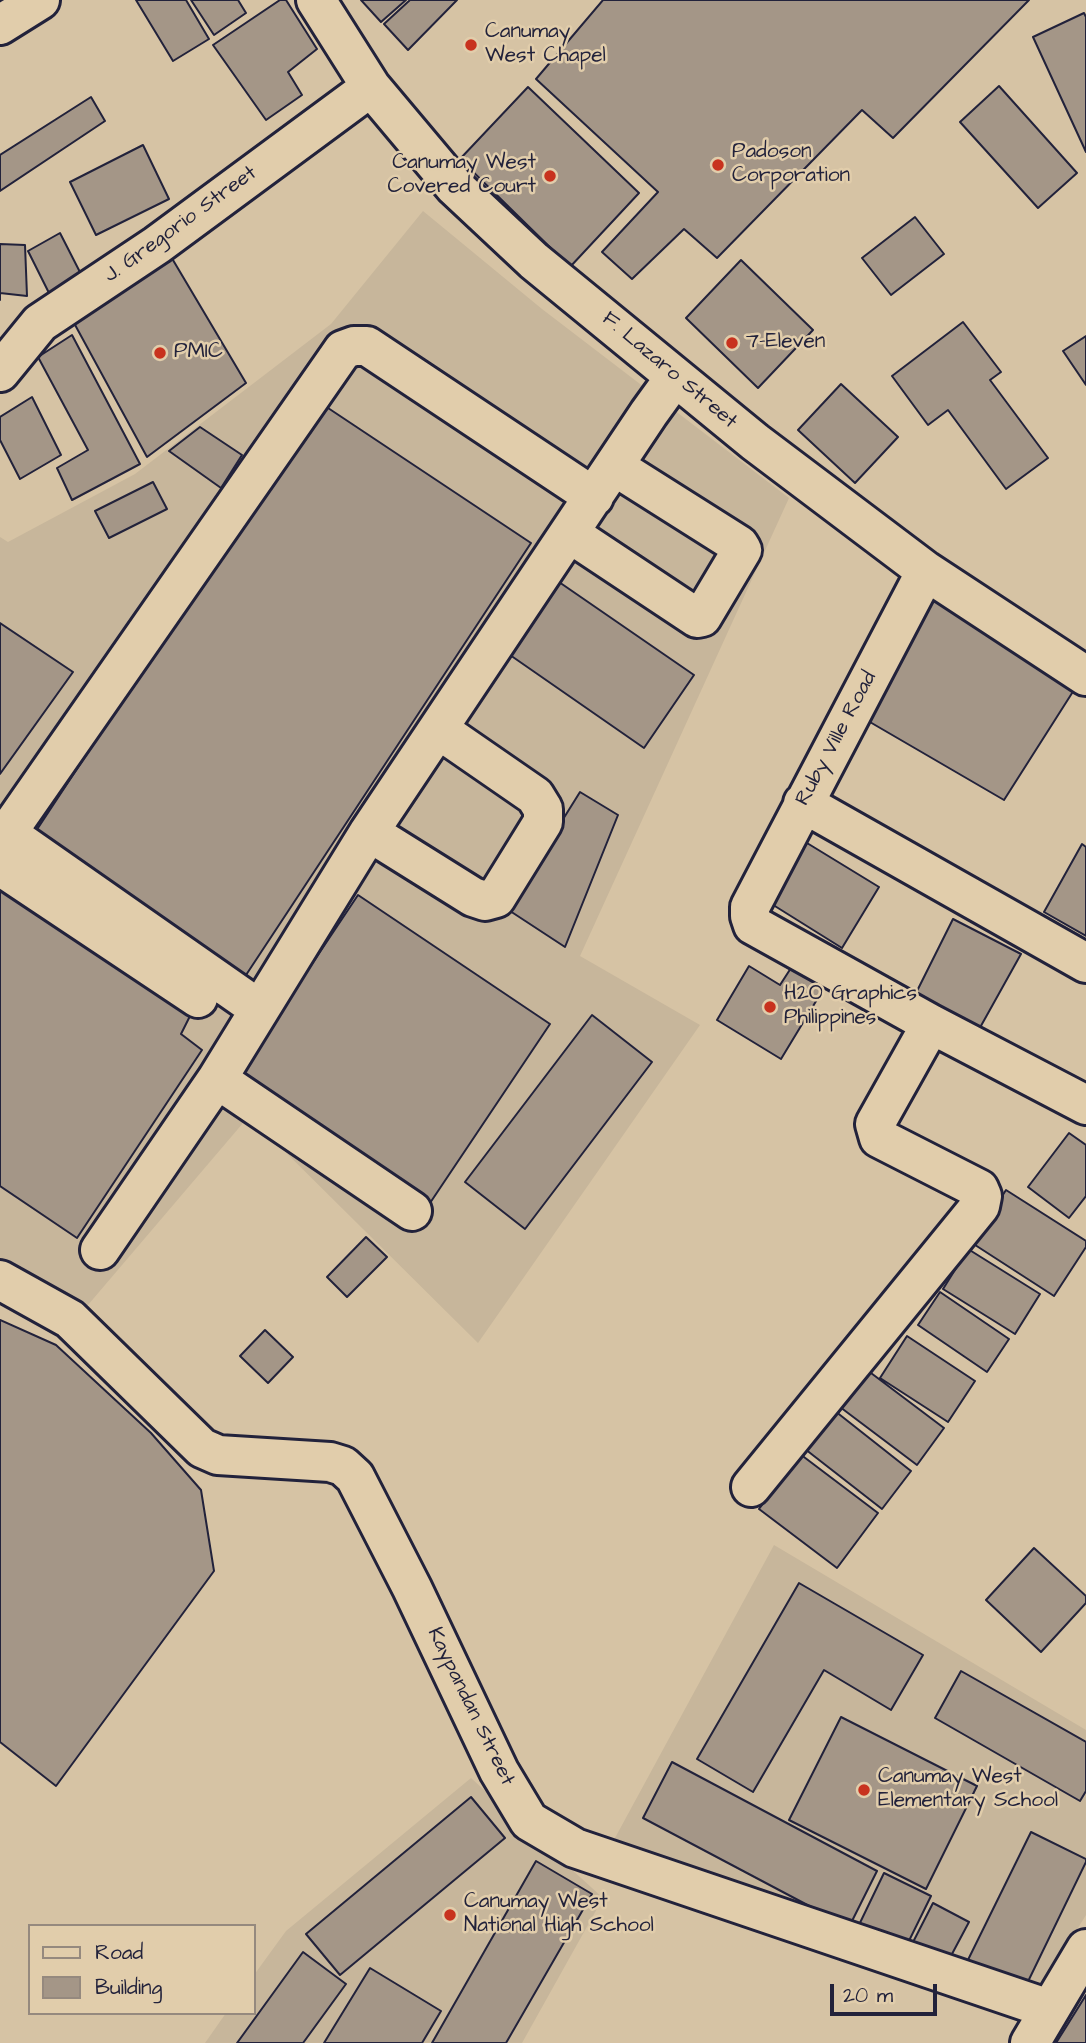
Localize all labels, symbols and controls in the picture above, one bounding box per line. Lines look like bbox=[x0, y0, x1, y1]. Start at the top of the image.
place label: Canumay West Chapel bbox=[485, 20, 606, 70]
marker: Canumay West Chapel bbox=[463, 37, 479, 53]
place label: Padoson Corporation bbox=[732, 140, 850, 190]
place label: Canumay West Covered Court bbox=[388, 151, 536, 201]
marker: Padoson Corporation bbox=[710, 157, 726, 173]
street label: J. Gregorio Street bbox=[100, 161, 262, 289]
marker: Canumay West Covered Court bbox=[542, 168, 558, 184]
street label: F. Lazaro Street bbox=[596, 307, 742, 435]
place label: 7-Eleven bbox=[746, 330, 825, 356]
marker: 7-Eleven bbox=[724, 335, 740, 351]
place label: PMIC bbox=[174, 340, 223, 366]
marker: PMIC bbox=[152, 345, 168, 361]
street label: Ruby Ville Road bbox=[791, 668, 883, 810]
place label: H2O Graphics Philippines bbox=[784, 982, 917, 1032]
marker: H2O Graphics Philippines bbox=[762, 999, 778, 1015]
street label: Kaypandan Street bbox=[421, 1624, 519, 1790]
place label: Canumay West Elementary School bbox=[878, 1765, 1058, 1815]
marker: Canumay West Elementary School bbox=[856, 1782, 872, 1798]
place label: Canumay West National High School bbox=[464, 1890, 654, 1940]
marker: Canumay West National High School bbox=[442, 1907, 458, 1923]
legend bbox=[28, 1924, 256, 2015]
text: Road bbox=[95, 1938, 143, 1967]
scale bar bbox=[834, 1969, 941, 2013]
text: Building bbox=[95, 1973, 162, 2002]
text: 20 m bbox=[843, 1981, 893, 2010]

